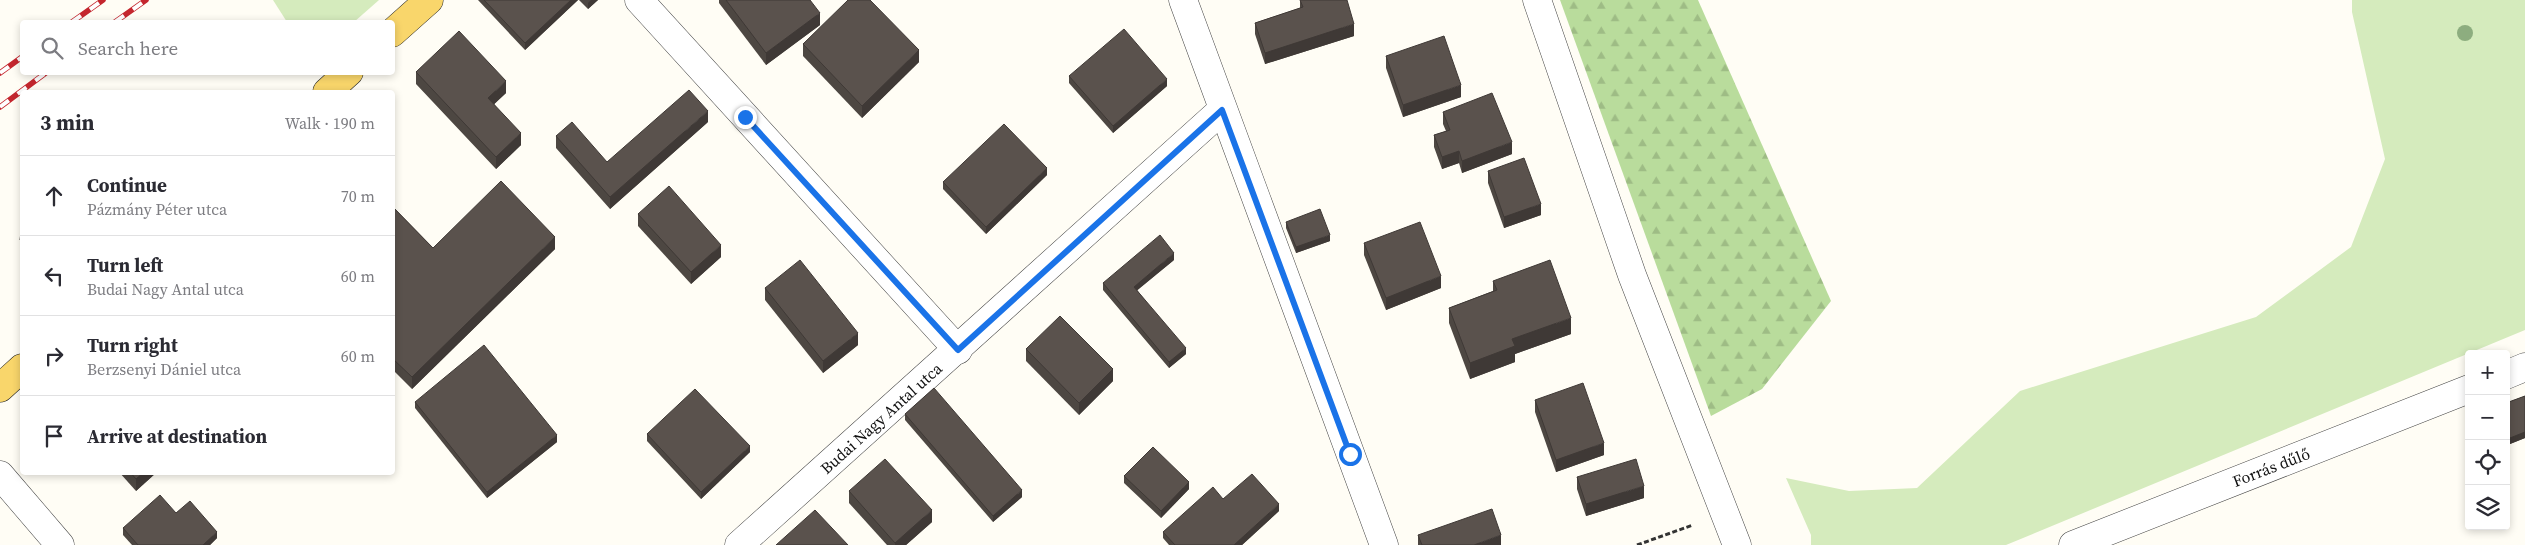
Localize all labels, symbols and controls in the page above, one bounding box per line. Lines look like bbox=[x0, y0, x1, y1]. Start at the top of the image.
search box bbox=[20, 20, 395, 75]
icon: search bbox=[38, 34, 66, 62]
text: Search here bbox=[78, 35, 178, 61]
route end bbox=[734, 106, 757, 129]
text: 3 min bbox=[40, 108, 95, 137]
text: Walk · 190 m bbox=[285, 112, 375, 134]
text: Continue bbox=[87, 172, 167, 198]
icon: ahead bbox=[40, 182, 68, 210]
text: 70 m bbox=[341, 185, 375, 207]
text: Pázmány Péter utca bbox=[87, 198, 227, 220]
text: Turn left bbox=[87, 252, 163, 278]
icon: left bbox=[40, 262, 68, 290]
text: 60 m bbox=[341, 265, 375, 287]
text: Budai Nagy Antal utca bbox=[87, 278, 244, 300]
text: Turn right bbox=[87, 332, 178, 358]
icon: right bbox=[40, 342, 68, 370]
text: 60 m bbox=[341, 345, 375, 367]
map controls bbox=[2465, 350, 2510, 530]
button: + bbox=[2465, 350, 2510, 395]
street label: Budai Nagy Antal utca bbox=[815, 357, 947, 479]
text: Berzsenyi Dániel utca bbox=[87, 358, 241, 380]
button: − bbox=[2465, 395, 2510, 440]
icon: arrive bbox=[40, 422, 68, 450]
text: Arrive at destination bbox=[87, 423, 267, 449]
button: locate bbox=[2465, 440, 2510, 485]
street label: Forrás dűlő bbox=[2229, 442, 2313, 492]
route start bbox=[1339, 443, 1362, 466]
button: layers bbox=[2465, 485, 2510, 530]

